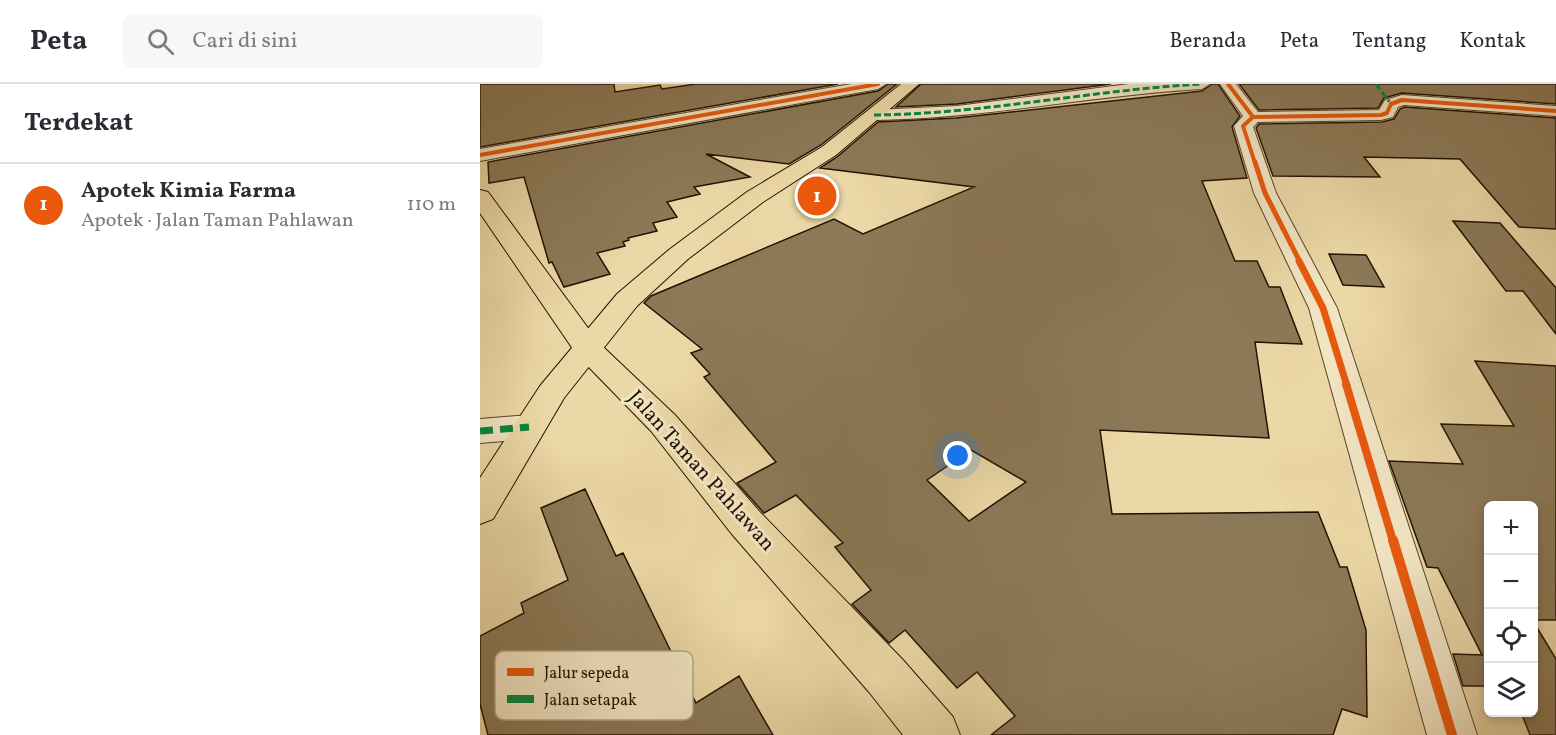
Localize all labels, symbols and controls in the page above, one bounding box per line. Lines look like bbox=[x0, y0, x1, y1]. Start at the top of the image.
search box bbox=[123, 14, 543, 68]
text: Peta bbox=[30, 22, 87, 61]
icon: search bbox=[144, 25, 177, 58]
text: Cari di sini bbox=[192, 26, 297, 57]
text: Beranda bbox=[1169, 27, 1247, 56]
text: Peta bbox=[1280, 27, 1319, 56]
text: Tentang bbox=[1352, 27, 1427, 56]
text: Kontak bbox=[1460, 27, 1526, 56]
text: Terdekat bbox=[24, 105, 133, 141]
pin: 1 bbox=[798, 174, 836, 218]
text: Apotek Kimia Farma bbox=[81, 176, 296, 207]
text: 1 bbox=[39, 191, 48, 219]
text: 110 m bbox=[407, 191, 456, 219]
text: Apotek · Jalan Taman Pahlawan bbox=[81, 207, 354, 235]
street label: Jalan Taman Pahlawan bbox=[621, 384, 781, 558]
your location bbox=[943, 441, 972, 470]
map controls bbox=[1484, 501, 1538, 717]
button: + bbox=[1484, 501, 1538, 555]
button: − bbox=[1484, 555, 1538, 609]
button: locate bbox=[1484, 609, 1538, 663]
legend bbox=[495, 651, 693, 720]
text: Jalur sepeda bbox=[544, 663, 629, 685]
button: layers bbox=[1484, 663, 1538, 717]
text: Jalan setapak bbox=[544, 690, 637, 712]

